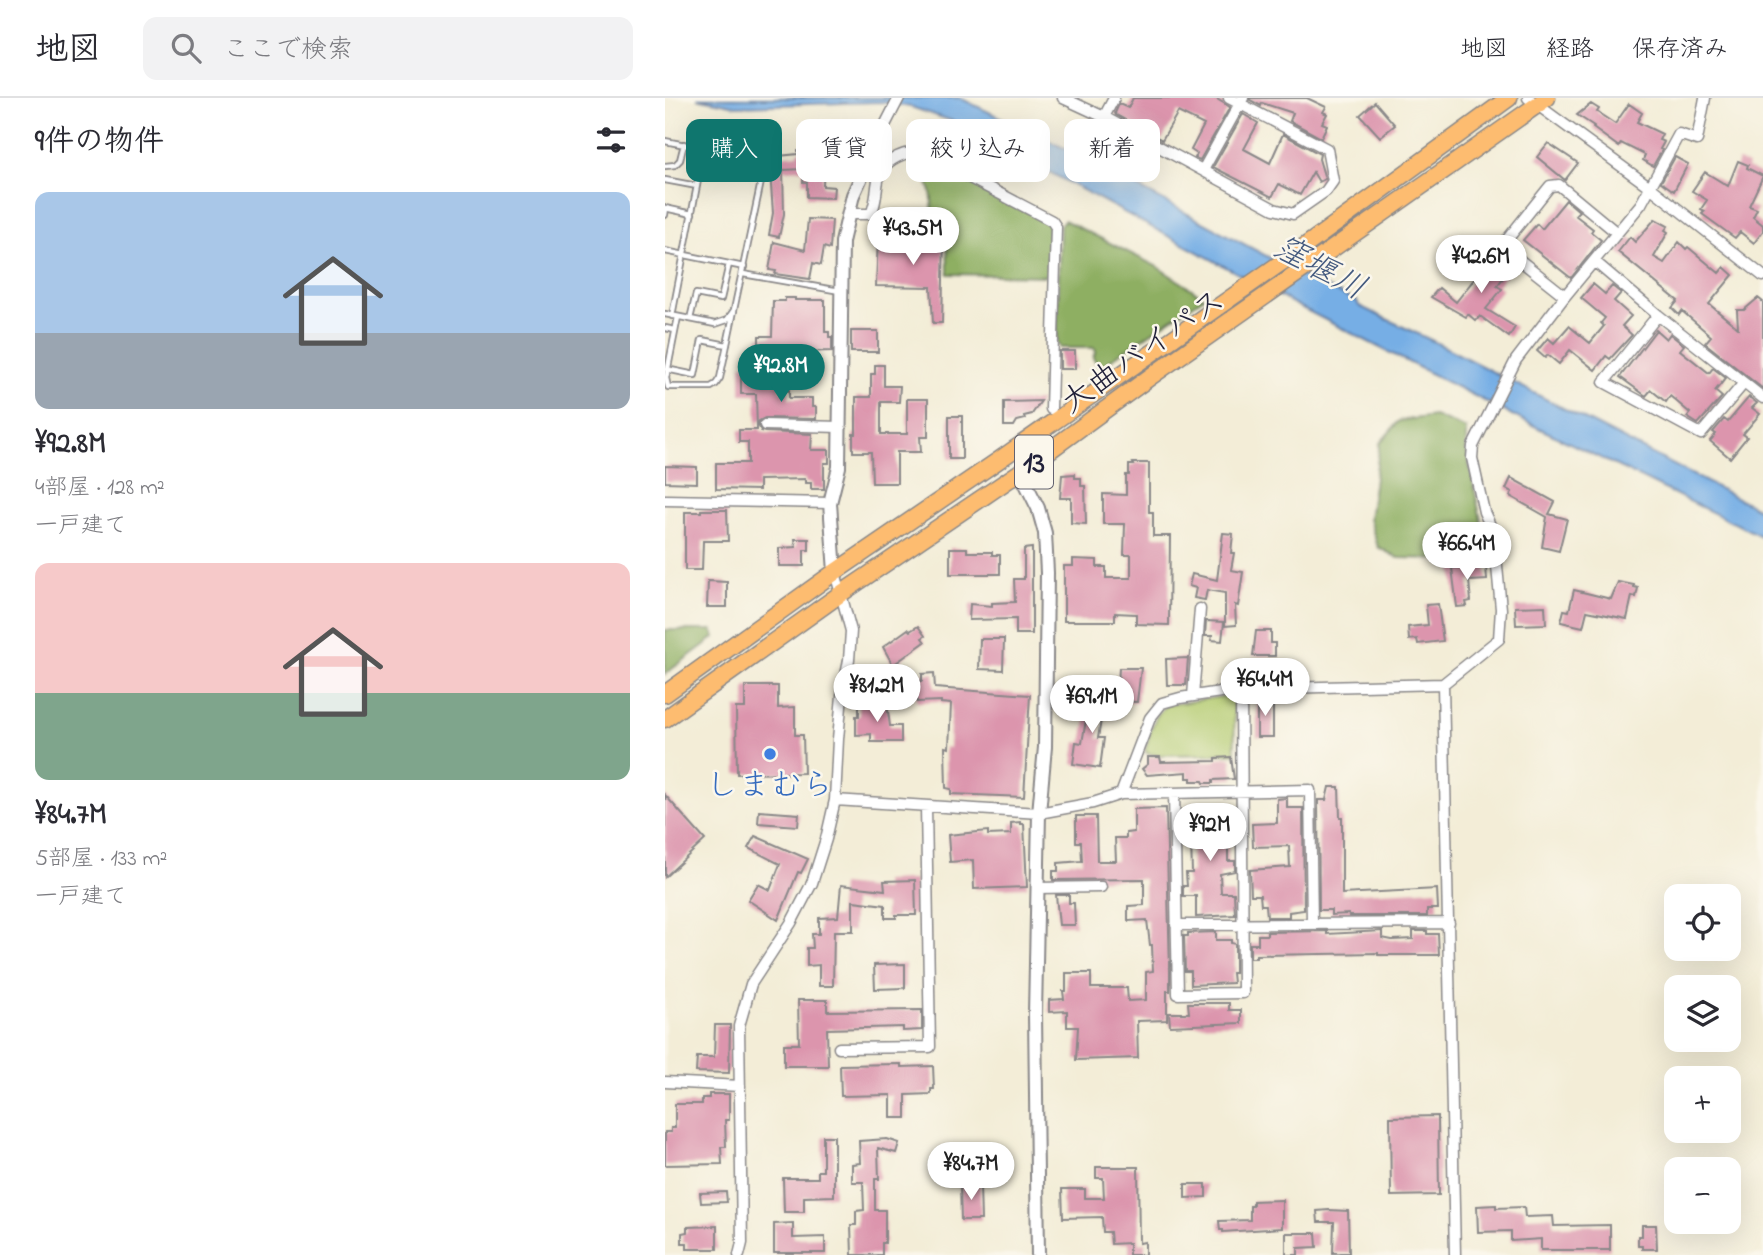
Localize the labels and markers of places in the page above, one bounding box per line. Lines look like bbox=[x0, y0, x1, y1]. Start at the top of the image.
pin: ¥43.5M bbox=[856, 208, 970, 267]
pin: ¥42.6M bbox=[1424, 236, 1538, 295]
pin: ¥92.8M bbox=[724, 344, 838, 404]
pin: ¥66.4M bbox=[1410, 522, 1524, 582]
pin: ¥64.4M bbox=[1208, 658, 1322, 718]
pin: ¥81.2M bbox=[820, 664, 934, 724]
pin: ¥69.1M bbox=[1035, 676, 1149, 735]
marker: しまむら bbox=[762, 746, 778, 762]
place label: しまむら bbox=[706, 764, 834, 811]
pin: ¥92M bbox=[1169, 804, 1251, 863]
pin: ¥84.7M bbox=[914, 1142, 1028, 1202]

